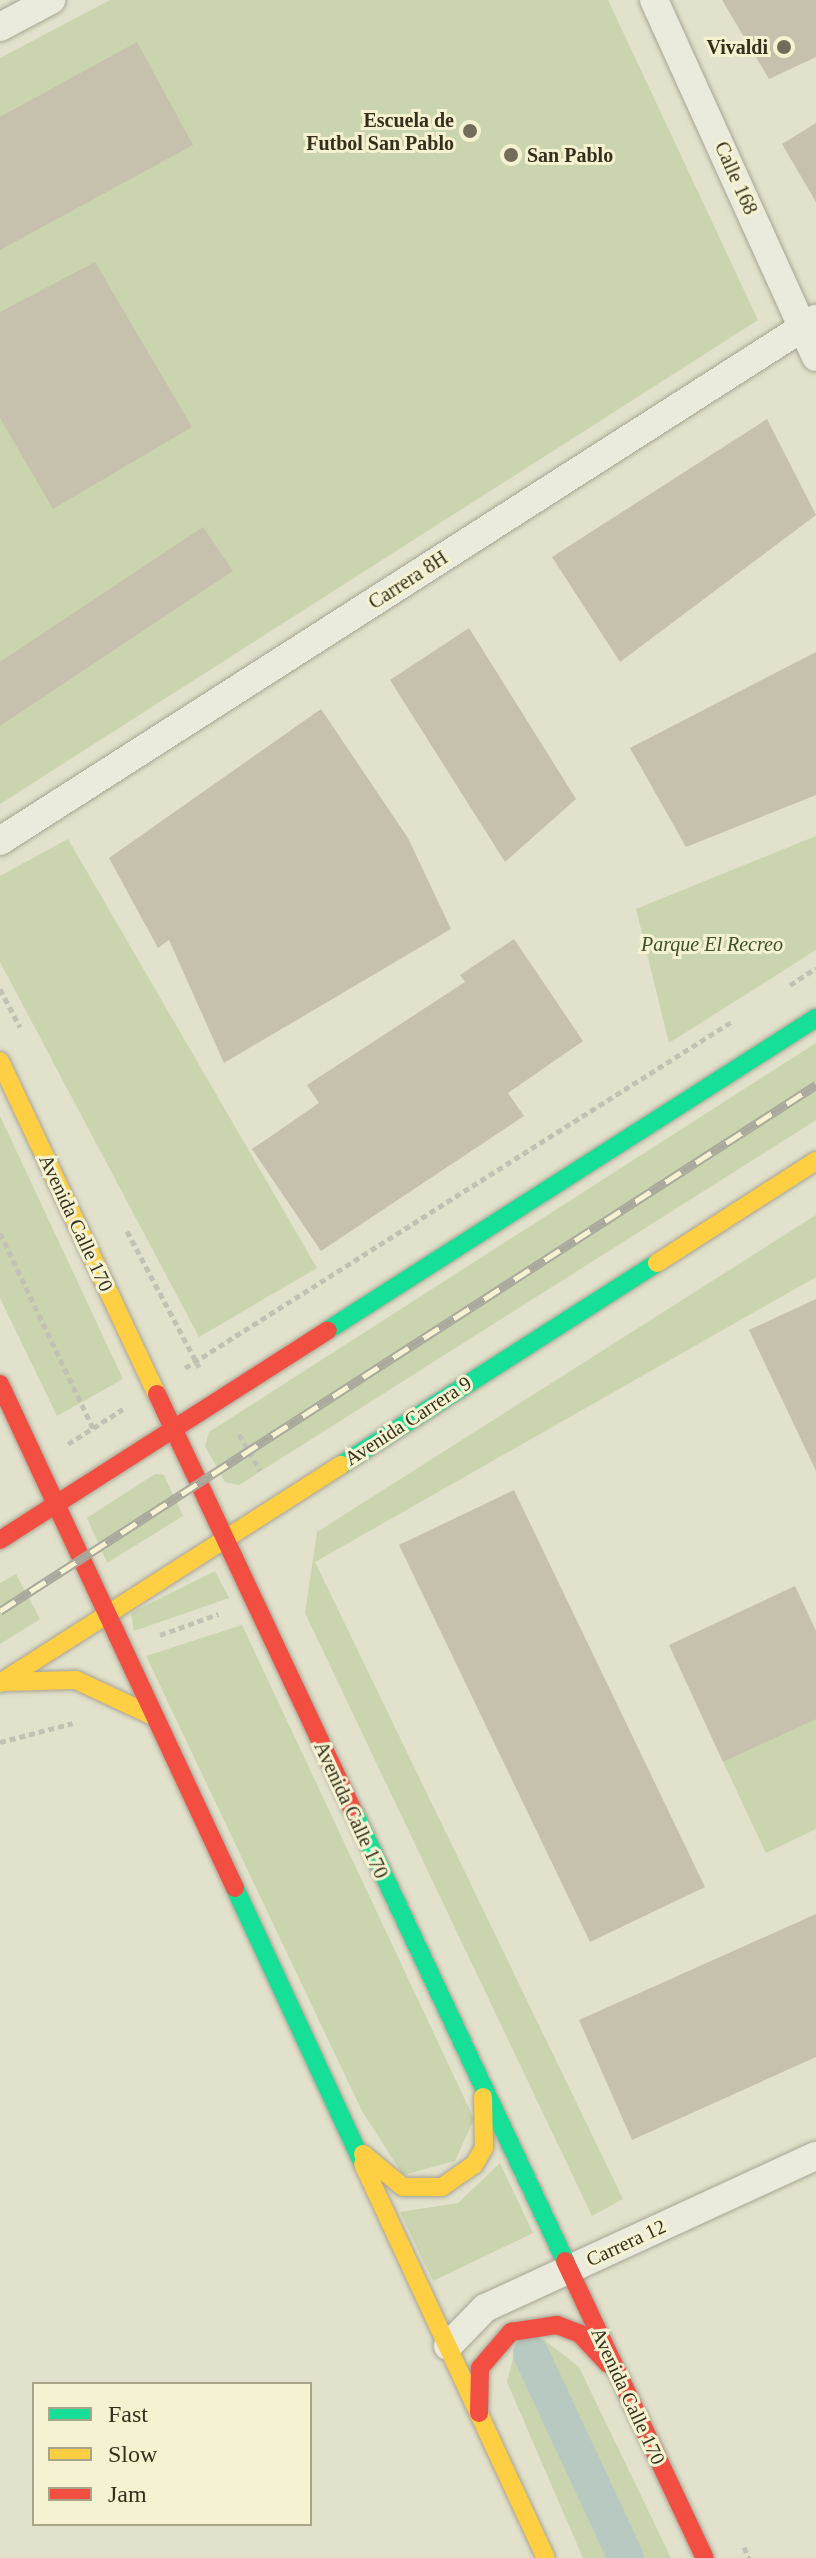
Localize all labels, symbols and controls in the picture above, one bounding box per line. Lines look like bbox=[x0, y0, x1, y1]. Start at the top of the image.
place label: Vivaldi bbox=[707, 35, 768, 59]
marker: Vivaldi bbox=[775, 38, 793, 56]
place label: Escuela de Futbol San Pablo bbox=[306, 108, 454, 155]
marker: Escuela de Futbol San Pablo bbox=[461, 122, 479, 140]
street label: Calle 168 bbox=[709, 138, 763, 218]
place label: San Pablo bbox=[527, 143, 613, 167]
marker: San Pablo bbox=[502, 146, 520, 164]
street label: Carrera 8H bbox=[364, 546, 452, 614]
park label: Parque El Recreo bbox=[641, 932, 783, 956]
street label: Avenida Calle 170 bbox=[34, 1151, 118, 1295]
street label: Avenida Carrera 9 bbox=[340, 1371, 476, 1471]
street label: Avenida Calle 170 bbox=[309, 1738, 393, 1882]
street label: Carrera 12 bbox=[582, 2214, 670, 2272]
street label: Avenida Calle 170 bbox=[586, 2324, 670, 2468]
legend bbox=[32, 2382, 312, 2526]
text: Fast bbox=[108, 2401, 148, 2427]
text: Slow bbox=[108, 2441, 157, 2467]
text: Jam bbox=[108, 2481, 147, 2507]

